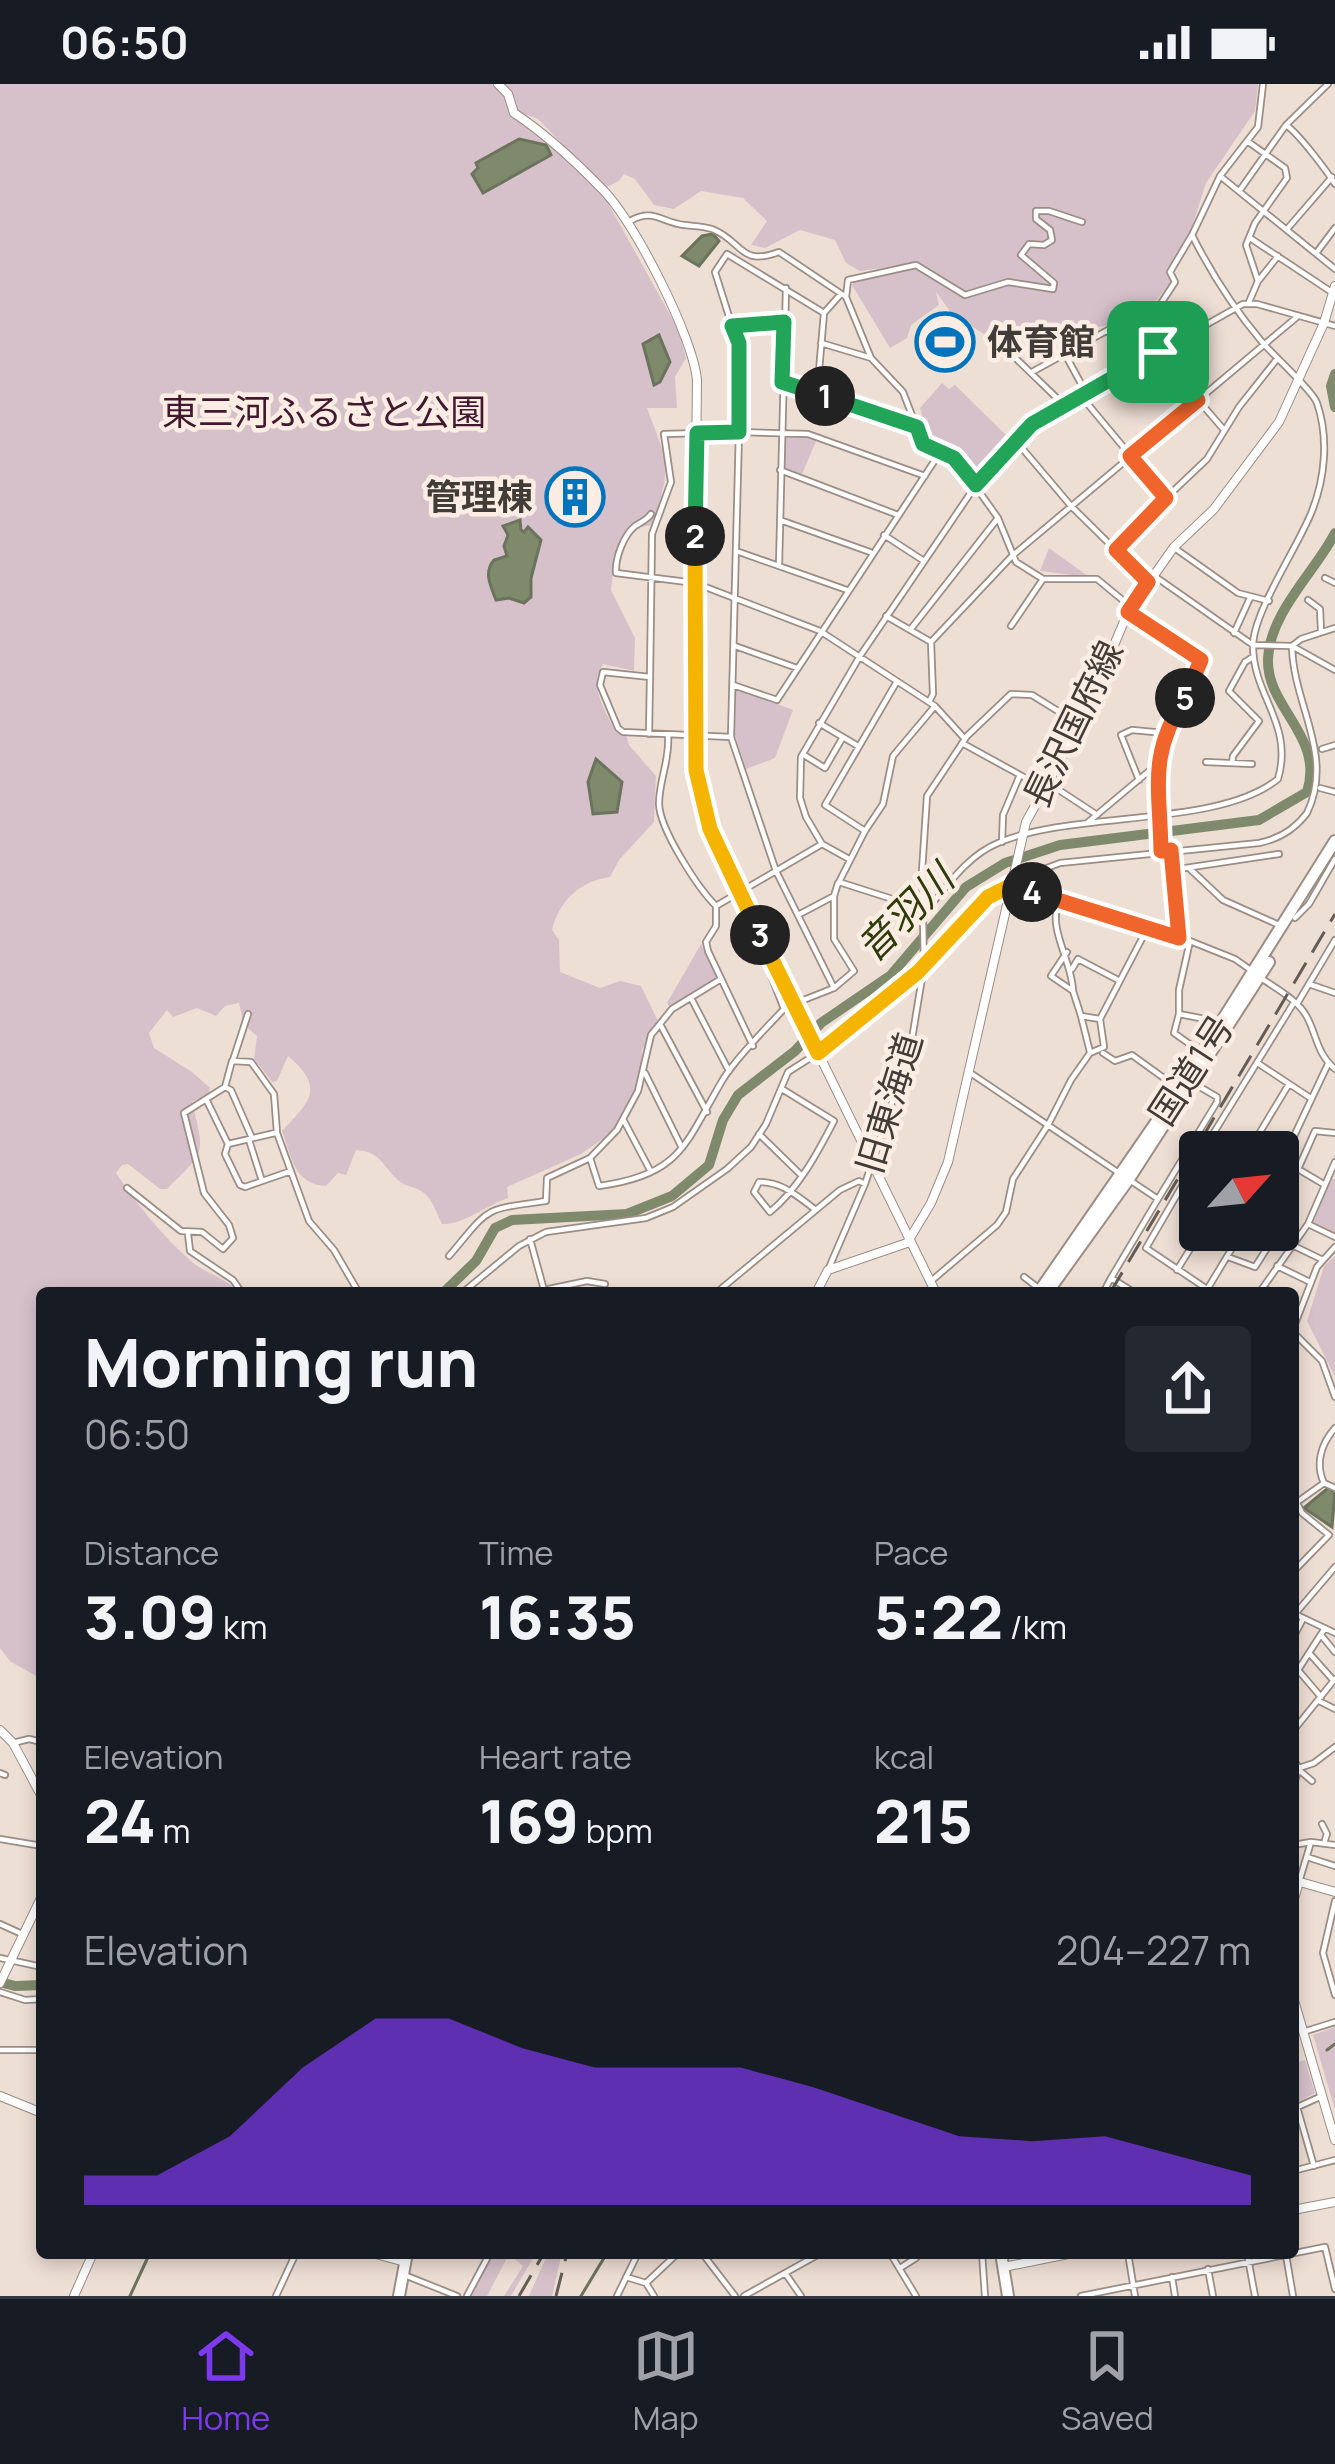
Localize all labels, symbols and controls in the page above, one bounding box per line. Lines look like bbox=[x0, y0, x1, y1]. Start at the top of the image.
text: 06:50 bbox=[60, 11, 189, 73]
pin bbox=[1107, 301, 1209, 403]
sports icon: 体育館 bbox=[914, 311, 976, 373]
place label: 体育館 bbox=[987, 317, 1095, 366]
icon: arrive bbox=[1125, 319, 1191, 385]
pin: 1 bbox=[795, 366, 855, 426]
text: 1 bbox=[818, 373, 832, 418]
park label: 東三河ふるさと公園 bbox=[162, 387, 486, 436]
building icon: 管理棟 bbox=[544, 466, 606, 528]
place label: 管理棟 bbox=[425, 472, 533, 521]
pin: 2 bbox=[665, 506, 725, 566]
text: 2 bbox=[685, 513, 705, 558]
street label: 長沢国府線 bbox=[1011, 632, 1134, 815]
pin: 5 bbox=[1155, 668, 1215, 728]
text: 5 bbox=[1175, 675, 1195, 720]
water label: 音羽川 bbox=[844, 849, 968, 973]
pin: 4 bbox=[1002, 862, 1062, 922]
text: 4 bbox=[1022, 869, 1042, 914]
pin: 3 bbox=[730, 905, 790, 965]
text: 3 bbox=[750, 912, 770, 957]
street label: 国道1号 bbox=[1137, 1005, 1244, 1134]
street label: 旧東海道 bbox=[844, 1027, 933, 1179]
north arrow bbox=[1179, 1131, 1299, 1251]
map controls bbox=[1179, 1131, 1299, 1251]
text: Morning run bbox=[84, 1317, 478, 1407]
button: share bbox=[1125, 1326, 1251, 1452]
text: 06:50 bbox=[84, 1407, 190, 1461]
text: Distance bbox=[84, 1530, 219, 1575]
text: Time bbox=[479, 1530, 554, 1575]
text: Pace bbox=[874, 1530, 949, 1575]
text: 3.09 bbox=[84, 1575, 216, 1657]
text: 16:35 bbox=[479, 1575, 636, 1657]
text: 5:22 bbox=[874, 1575, 1003, 1657]
text: km bbox=[216, 1604, 267, 1649]
text: /km bbox=[1003, 1604, 1067, 1649]
text: Elevation bbox=[84, 1734, 223, 1779]
text: Heart rate bbox=[479, 1734, 632, 1779]
text: kcal bbox=[874, 1734, 934, 1779]
text: 24 bbox=[84, 1779, 156, 1861]
text: 169 bbox=[479, 1779, 579, 1861]
text: 215 bbox=[874, 1779, 973, 1861]
text: m bbox=[156, 1808, 191, 1853]
text: bpm bbox=[579, 1808, 653, 1853]
text: Elevation bbox=[84, 1923, 249, 1977]
text: 204–227 m bbox=[1056, 1923, 1251, 1977]
tab: Home bbox=[181, 2323, 270, 2440]
tab: Map bbox=[633, 2323, 699, 2440]
tab: Saved bbox=[1061, 2323, 1154, 2440]

